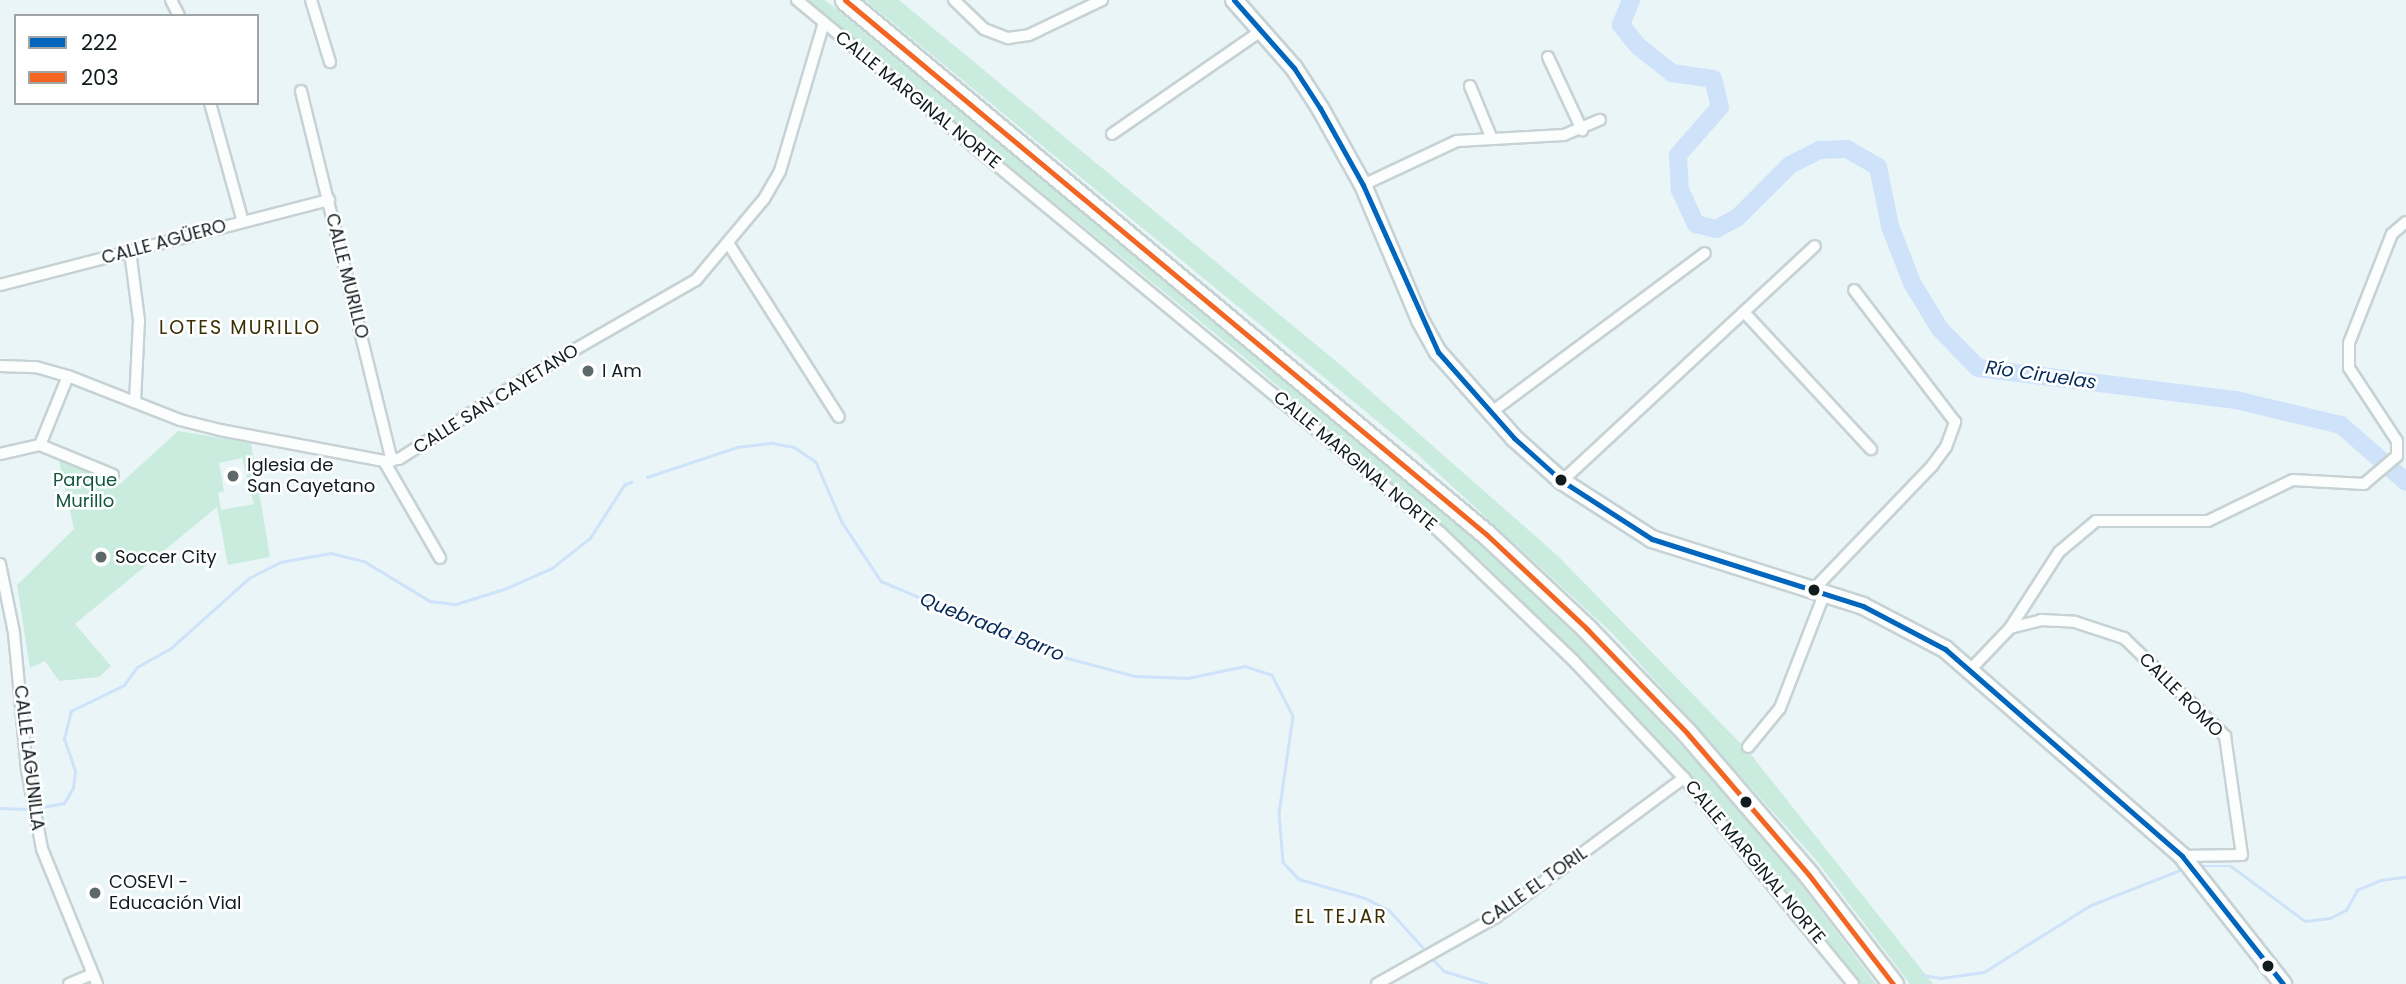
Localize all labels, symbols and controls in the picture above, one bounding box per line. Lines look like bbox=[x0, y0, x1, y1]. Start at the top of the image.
legend bbox=[14, 14, 259, 105]
street label: CALLE MARGINAL NORTE bbox=[831, 27, 1005, 173]
text: 222 bbox=[81, 28, 117, 57]
text: 203 bbox=[81, 63, 119, 92]
street label: CALLE MURILLO bbox=[321, 211, 373, 341]
street label: CALLE AGÜERO bbox=[99, 215, 229, 269]
district label: LOTES MURILLO bbox=[161, 317, 319, 339]
street label: CALLE SAN CAYETANO bbox=[410, 339, 582, 459]
water label: Río Ciruelas bbox=[1984, 356, 2098, 394]
place label: I Am bbox=[602, 360, 642, 382]
marker: I Am bbox=[580, 363, 596, 379]
street label: CALLE MARGINAL NORTE bbox=[1269, 386, 1441, 536]
place label: Iglesia de San Cayetano bbox=[247, 455, 375, 498]
marker: Iglesia de San Cayetano bbox=[225, 468, 241, 484]
park label: Parque Murillo bbox=[53, 470, 117, 512]
unlabelled marker bbox=[1554, 473, 1568, 487]
place label: Soccer City bbox=[115, 546, 217, 568]
marker: Soccer City bbox=[93, 549, 109, 565]
unlabelled marker bbox=[1807, 583, 1821, 597]
water label: Quebrada Barro bbox=[916, 588, 1068, 666]
street label: CALLE ROMO bbox=[2134, 648, 2228, 742]
street label: CALLE LAGUNILLA bbox=[9, 684, 49, 832]
street label: CALLE MARGINAL NORTE bbox=[1680, 776, 1830, 948]
unlabelled marker bbox=[1739, 795, 1753, 809]
street label: CALLE EL TORIL bbox=[1477, 842, 1591, 932]
place label: COSEVI - Educación Vial bbox=[109, 872, 241, 914]
marker: COSEVI - Educación Vial bbox=[87, 885, 103, 901]
district label: EL TEJAR bbox=[1295, 906, 1387, 928]
unlabelled marker bbox=[2261, 959, 2275, 973]

